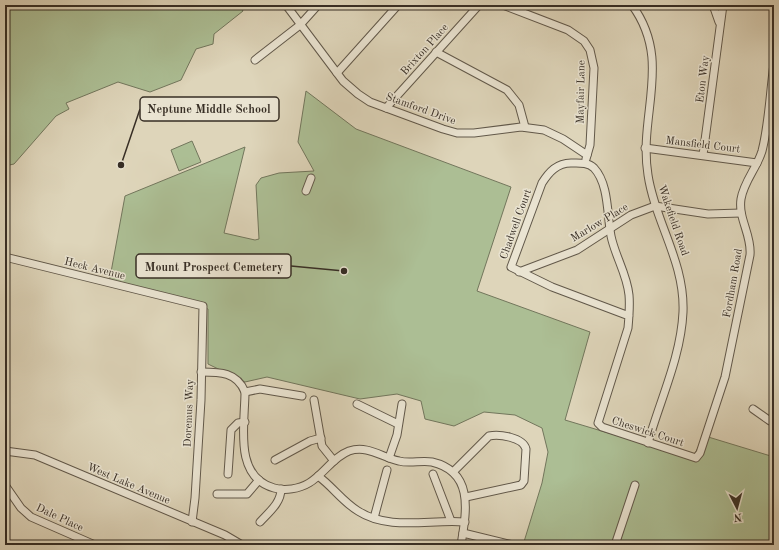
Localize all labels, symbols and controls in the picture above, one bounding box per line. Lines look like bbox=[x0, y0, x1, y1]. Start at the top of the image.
street label: Brixton Place bbox=[399, 22, 451, 78]
street label: Eton Way bbox=[695, 55, 712, 104]
street label: Mayfair Lane bbox=[575, 60, 588, 124]
street label: Stamford Drive bbox=[384, 92, 457, 127]
callout: Neptune Middle School bbox=[140, 97, 279, 121]
text: Neptune Middle School bbox=[147, 104, 271, 116]
street label: Mansfield Court bbox=[665, 135, 741, 156]
street label: Wakefield Road bbox=[655, 184, 690, 258]
street label: Chadwell Court bbox=[499, 188, 534, 261]
street label: Marlow Place bbox=[569, 202, 630, 245]
street label: Fordham Road bbox=[722, 248, 745, 319]
callout: Mount Prospect Cemetery bbox=[136, 254, 291, 278]
street label: Heck Avenue bbox=[63, 257, 126, 282]
text: Mount Prospect Cemetery bbox=[145, 262, 283, 274]
street label: Doremus Way bbox=[183, 379, 196, 447]
street label: Cheswick Court bbox=[610, 416, 685, 449]
street label: West Lake Avenue bbox=[85, 462, 172, 507]
north arrow bbox=[717, 488, 757, 528]
street label: Dale Place bbox=[34, 503, 85, 534]
text: N bbox=[733, 511, 743, 522]

